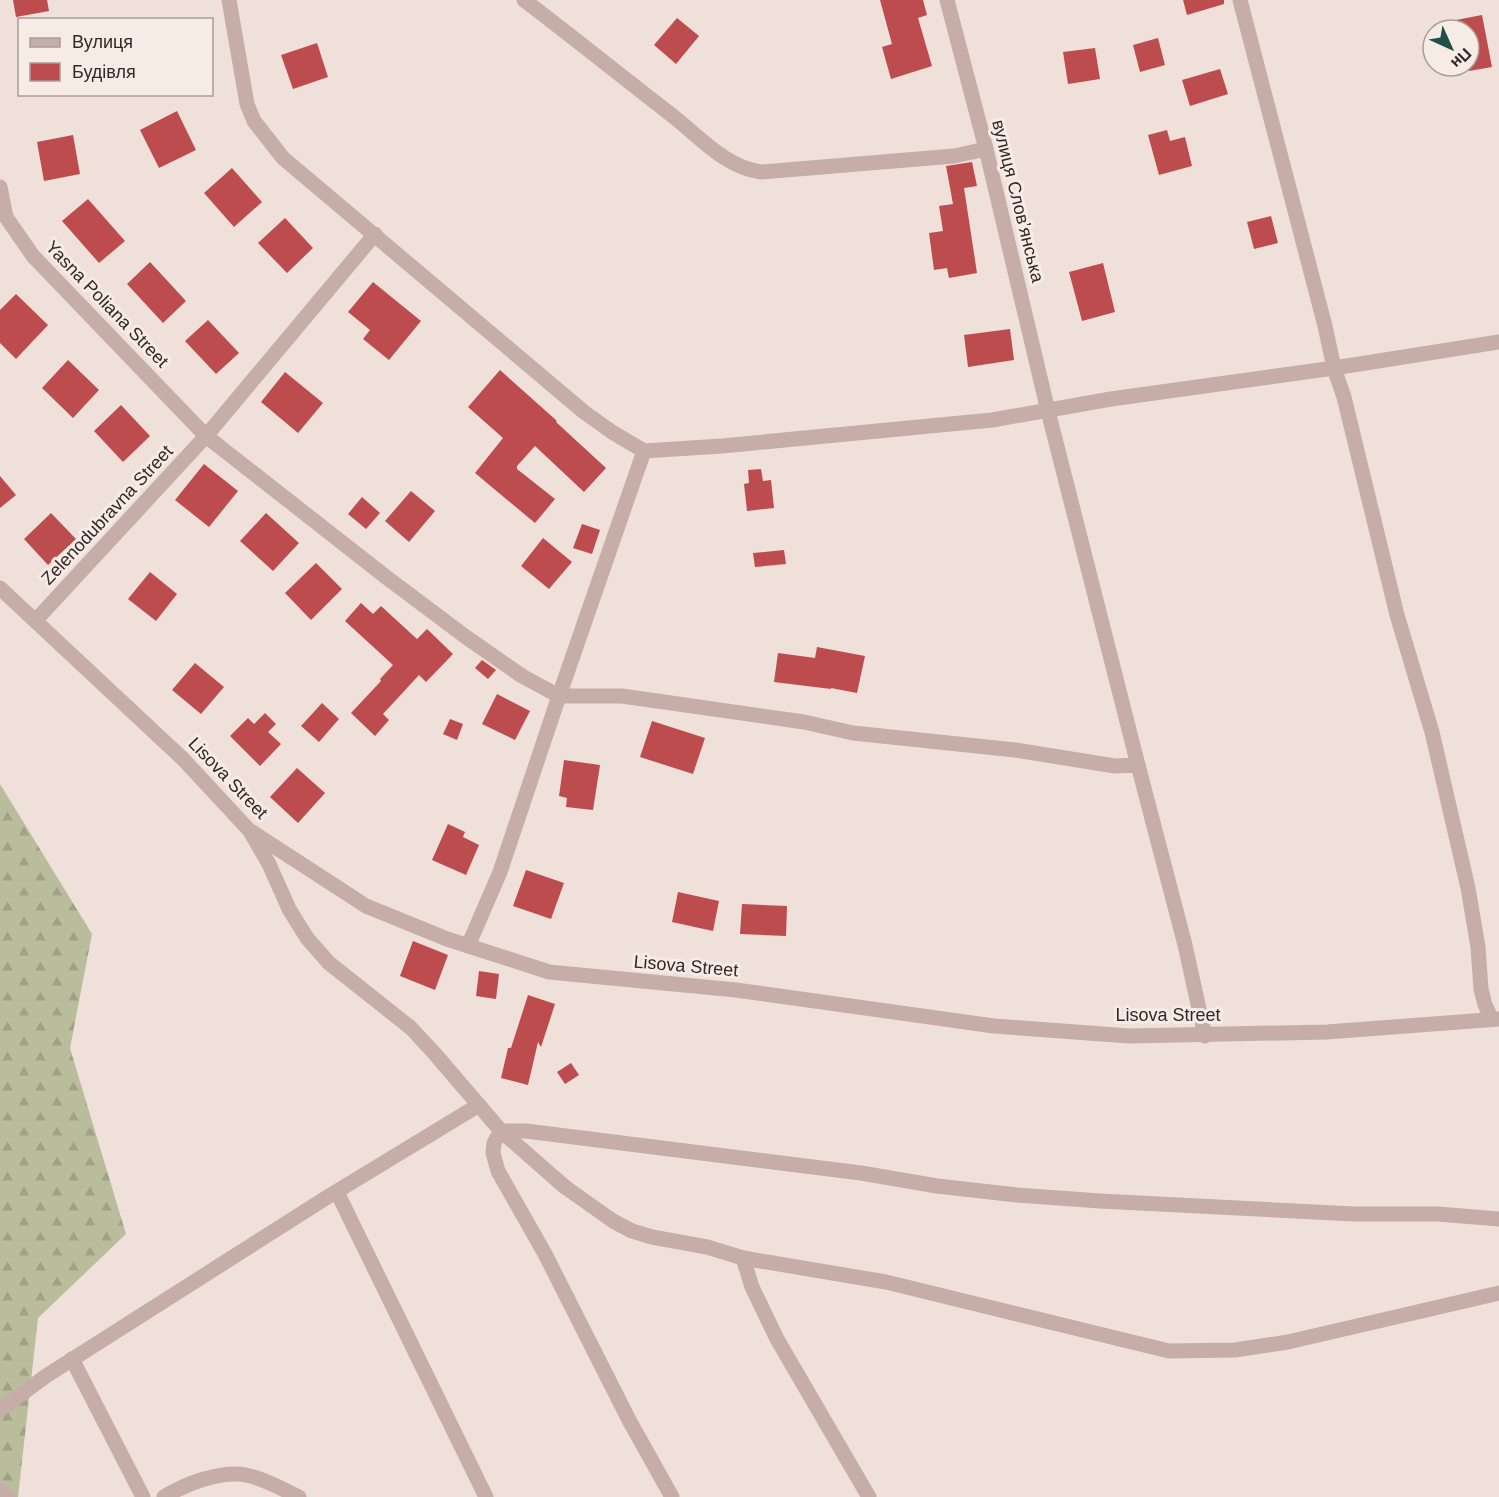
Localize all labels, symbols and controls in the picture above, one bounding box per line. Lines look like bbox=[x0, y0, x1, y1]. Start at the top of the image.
legend bbox=[18, 18, 213, 96]
north arrow bbox=[1421, 18, 1481, 78]
text: Вулиця bbox=[72, 32, 133, 52]
text: Пн bbox=[1448, 45, 1475, 72]
text: Будівля bbox=[72, 62, 136, 82]
street label: вулиця Словʼянська bbox=[988, 118, 1048, 285]
street label: Yasna Poliana Street bbox=[42, 237, 172, 371]
street label: Zelenodubravna Street bbox=[37, 441, 177, 589]
street label: Lisova Street bbox=[184, 733, 272, 823]
street label: Lisova Street bbox=[633, 951, 739, 981]
street label: Lisova Street bbox=[1115, 1005, 1221, 1025]

